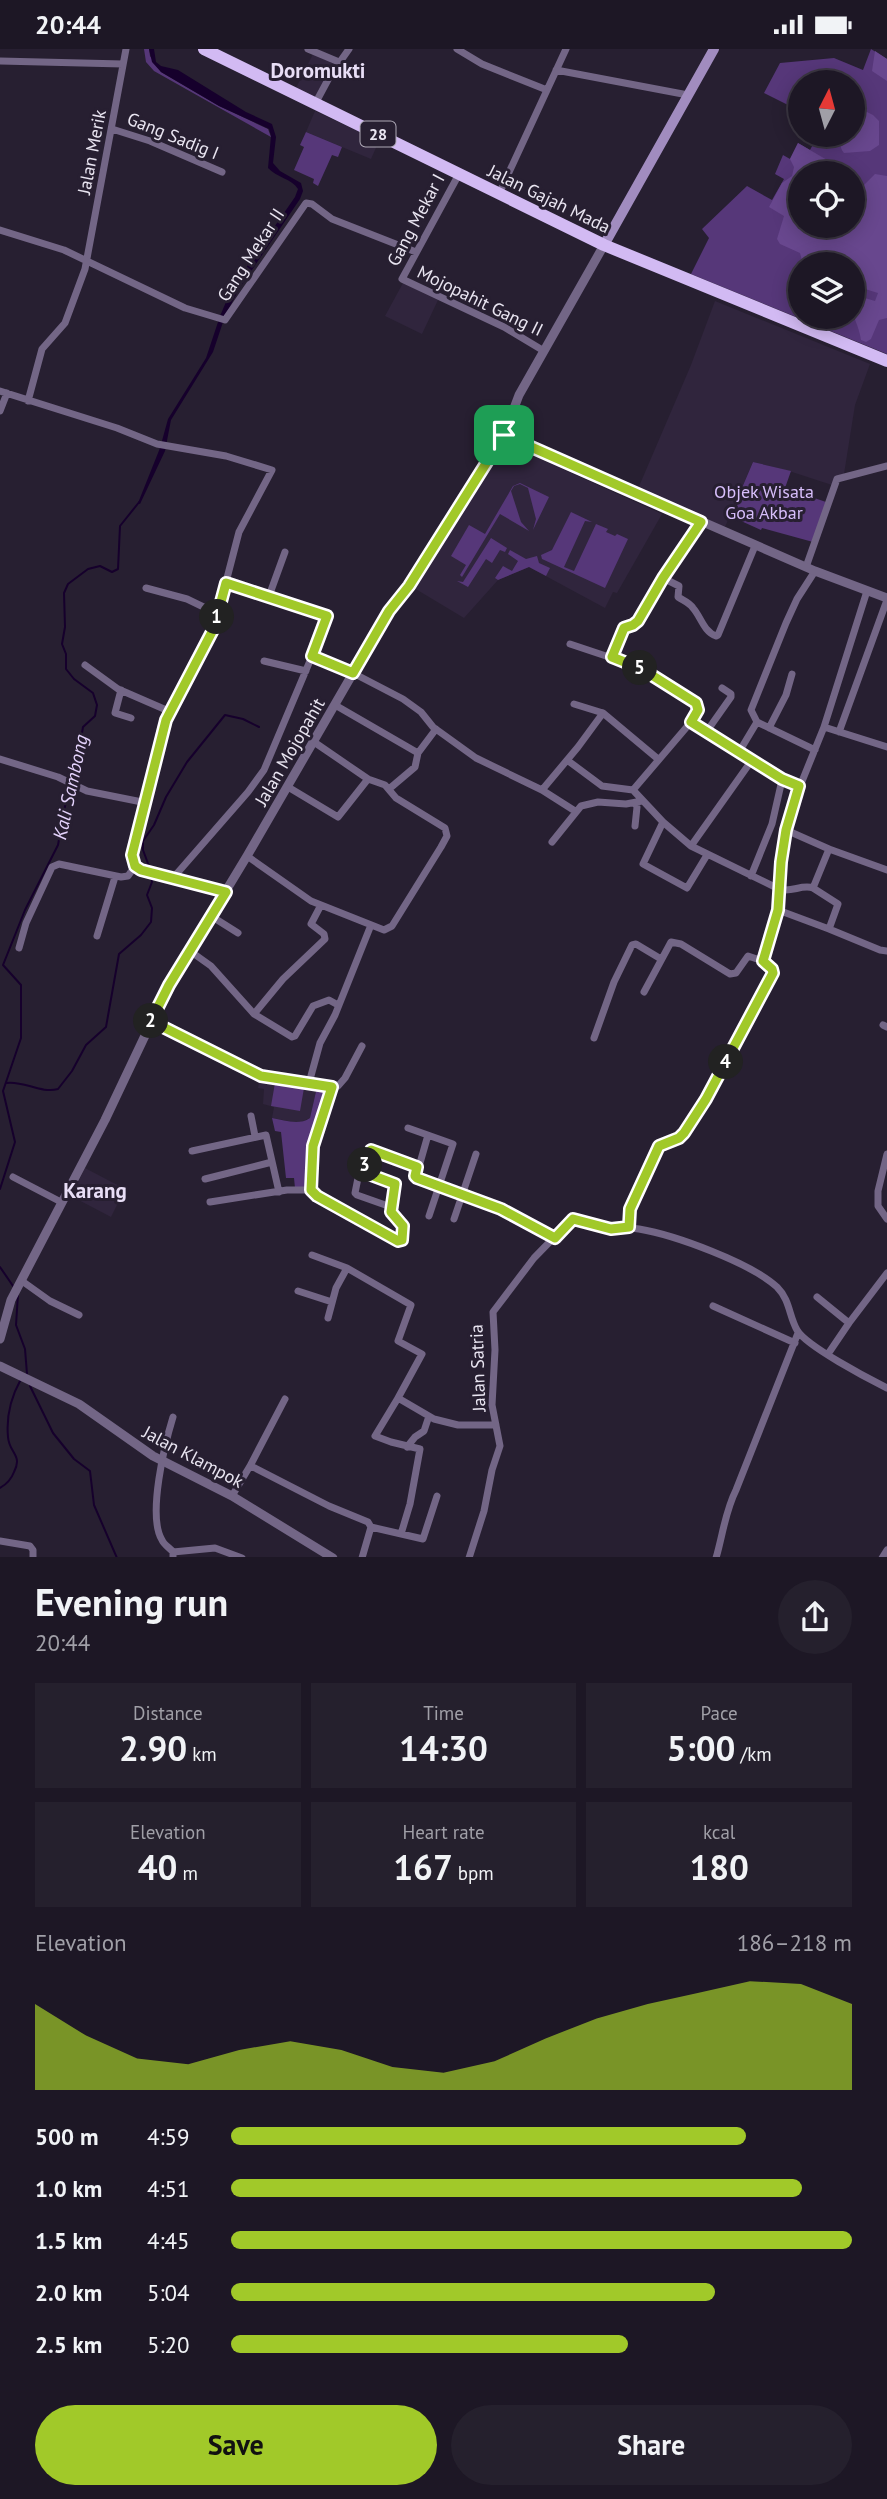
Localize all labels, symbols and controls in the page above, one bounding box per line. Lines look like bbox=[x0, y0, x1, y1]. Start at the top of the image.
text: 20:44 bbox=[35, 8, 101, 41]
district label: Doromukti bbox=[270, 57, 366, 84]
north arrow bbox=[788, 70, 864, 147]
map controls bbox=[788, 70, 865, 329]
street label: Jalan Merik bbox=[72, 107, 111, 197]
street label: Gang Sadig I bbox=[124, 107, 222, 164]
road number: 28 bbox=[360, 121, 396, 146]
street label: Jalan Gajah Mada bbox=[483, 159, 614, 238]
button: locate bbox=[788, 161, 865, 238]
street label: Gang Mekar I bbox=[382, 170, 450, 270]
street label: Gang Mekar II bbox=[212, 204, 289, 306]
button: layers bbox=[788, 252, 865, 329]
street label: Mojopahit Gang II bbox=[413, 260, 547, 341]
pin bbox=[474, 405, 534, 465]
icon: arrive bbox=[485, 416, 523, 454]
park label: Objek Wisata Goa Akbar bbox=[714, 480, 814, 524]
pin: 1 bbox=[200, 599, 234, 635]
text: 1 bbox=[211, 604, 222, 628]
pin: 5 bbox=[622, 651, 658, 685]
text: 5 bbox=[634, 655, 645, 679]
street label: Jalan Mojopahit bbox=[249, 694, 330, 811]
water label: Kali Sambong bbox=[47, 732, 93, 842]
pin: 2 bbox=[134, 1003, 168, 1039]
text: 2 bbox=[145, 1008, 156, 1032]
pin: 4 bbox=[708, 1045, 744, 1079]
text: 4 bbox=[720, 1049, 731, 1073]
pin: 3 bbox=[348, 1147, 382, 1183]
text: 3 bbox=[359, 1152, 370, 1176]
district label: Karang bbox=[63, 1177, 127, 1204]
street label: Jalan Satria bbox=[464, 1324, 491, 1413]
street label: Jalan Klampok bbox=[138, 1420, 248, 1493]
text: Evening run bbox=[35, 1577, 228, 1626]
button: share bbox=[778, 1580, 852, 1654]
text: 20:44 bbox=[35, 1628, 90, 1657]
text: Distance bbox=[133, 1701, 203, 1725]
text: Time bbox=[423, 1701, 464, 1725]
text: Pace bbox=[701, 1701, 738, 1725]
text: 2.90 bbox=[119, 1725, 187, 1771]
text: 14:30 bbox=[399, 1725, 488, 1771]
text: 5:00 bbox=[667, 1725, 735, 1771]
text: km bbox=[187, 1742, 217, 1766]
text: /km bbox=[735, 1742, 772, 1766]
text: Elevation bbox=[130, 1820, 206, 1844]
text: Heart rate bbox=[402, 1820, 485, 1844]
text: kcal bbox=[703, 1820, 735, 1844]
text: 40 bbox=[138, 1844, 177, 1890]
text: 167 bbox=[393, 1844, 453, 1890]
text: 180 bbox=[689, 1844, 749, 1890]
text: m bbox=[177, 1861, 198, 1885]
text: bpm bbox=[453, 1861, 494, 1885]
text: Elevation bbox=[35, 1928, 127, 1957]
text: 186–218 m bbox=[737, 1928, 852, 1957]
text: 500 m bbox=[35, 2122, 98, 2151]
text: 4:59 bbox=[147, 2122, 190, 2151]
text: 1.0 km bbox=[35, 2174, 102, 2203]
text: 4:51 bbox=[147, 2174, 190, 2203]
text: 1.5 km bbox=[35, 2226, 102, 2255]
text: 4:45 bbox=[147, 2226, 190, 2255]
text: 2.0 km bbox=[35, 2278, 102, 2307]
text: 5:04 bbox=[147, 2278, 190, 2307]
text: 2.5 km bbox=[35, 2330, 102, 2359]
text: 5:20 bbox=[147, 2330, 190, 2359]
button: Save bbox=[35, 2405, 437, 2485]
button: Share bbox=[451, 2405, 852, 2485]

